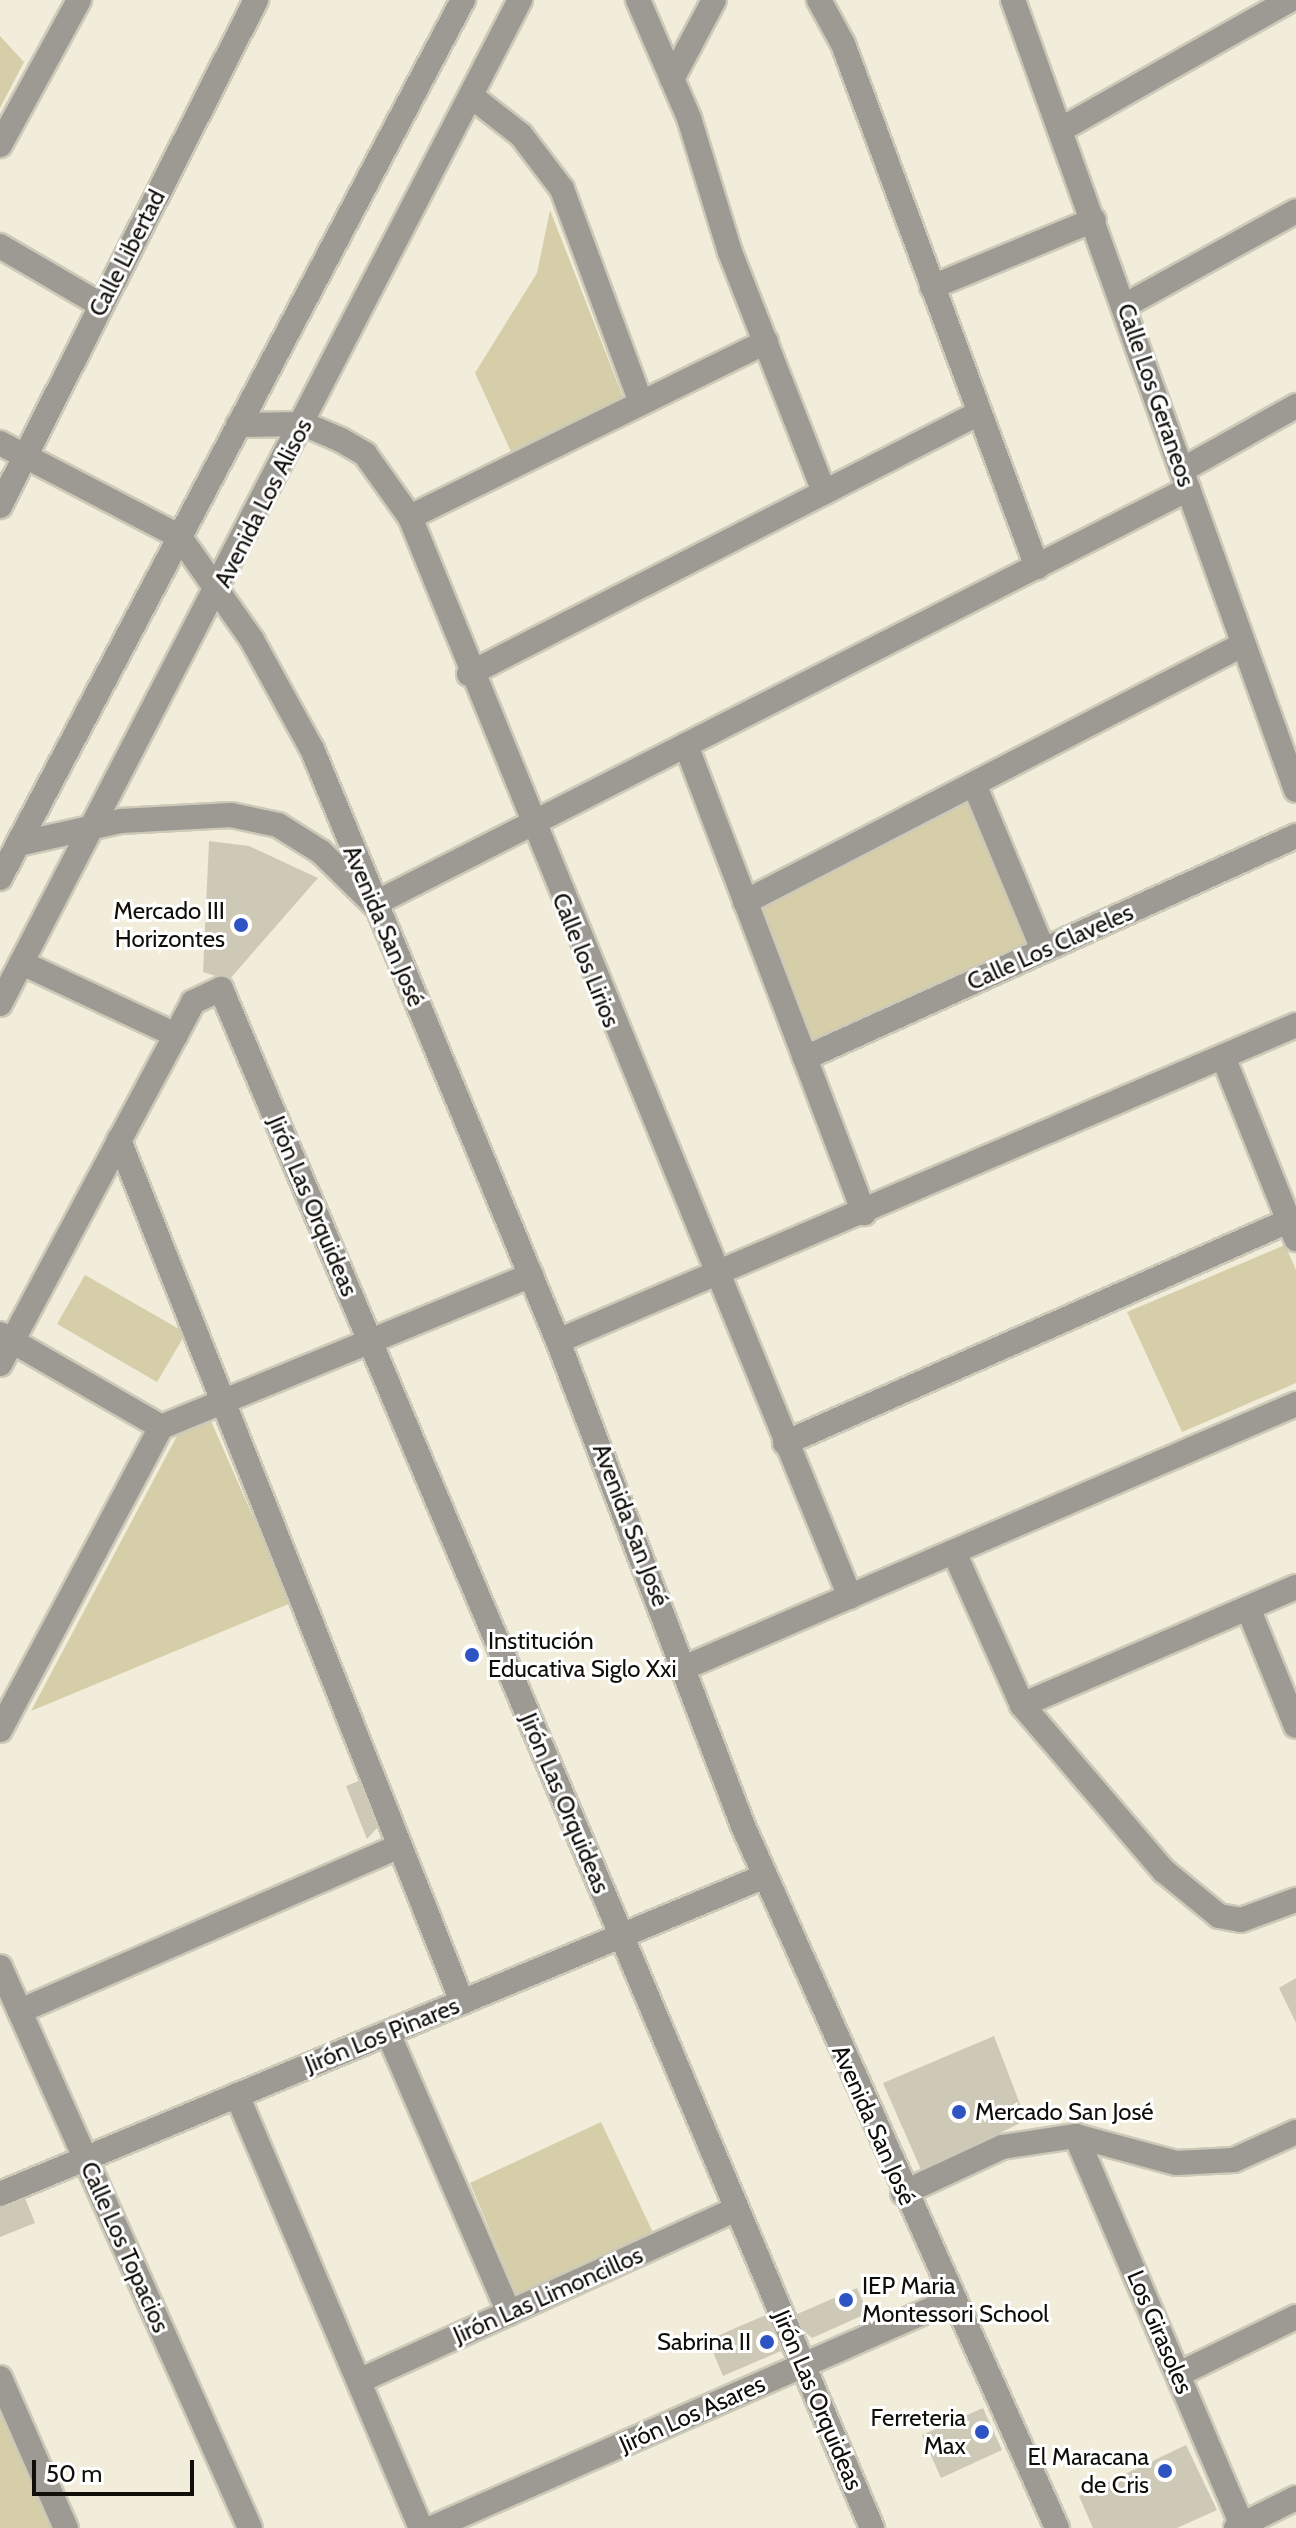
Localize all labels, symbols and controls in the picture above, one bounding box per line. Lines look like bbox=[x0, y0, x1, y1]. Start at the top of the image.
street label: Calle Libertad bbox=[83, 185, 171, 321]
street label: Calle Los Geraneos bbox=[1111, 300, 1201, 490]
street label: Avenida Los Alisos bbox=[208, 414, 318, 592]
street label: Avenida San José bbox=[337, 841, 431, 1011]
street label: Calle los Lirios bbox=[546, 889, 626, 1031]
place label: Mercado III Horizontes bbox=[114, 897, 225, 953]
street label: Calle Los Claveles bbox=[963, 898, 1137, 996]
marker: Mercado III Horizontes bbox=[232, 916, 250, 934]
street label: Jirón Las Orquideas bbox=[262, 1112, 364, 1300]
street label: Avenida San José bbox=[587, 1439, 675, 1611]
place label: Institución Educativa Siglo Xxi bbox=[488, 1627, 676, 1683]
marker: Institución Educativa Siglo Xxi bbox=[463, 1646, 481, 1664]
street label: Jirón Las Orquideas bbox=[514, 1709, 616, 1897]
street label: Jirón Los Pinares bbox=[301, 1991, 463, 2079]
street label: Avenida San José bbox=[826, 2041, 922, 2209]
place label: Mercado San José bbox=[975, 2098, 1154, 2126]
marker: Mercado San José bbox=[950, 2103, 968, 2121]
street label: Calle Los Topacios bbox=[75, 2157, 175, 2337]
street label: Jirón Las Limoncillos bbox=[449, 2240, 647, 2350]
street label: Los Girasoles bbox=[1121, 2266, 1199, 2398]
place label: IEP Maria Montessori School bbox=[862, 2272, 1049, 2328]
marker: IEP Maria Montessori School bbox=[837, 2291, 855, 2309]
street label: Jirón Las Orquideas bbox=[767, 2306, 869, 2494]
place label: Sabrina II bbox=[657, 2328, 751, 2356]
marker: Sabrina II bbox=[758, 2333, 776, 2351]
street label: Jirón Los Asares bbox=[615, 2369, 769, 2459]
place label: Ferreteria Max bbox=[871, 2404, 966, 2460]
marker: Ferreteria Max bbox=[973, 2423, 991, 2441]
place label: El Maracana de Cris bbox=[1027, 2443, 1149, 2499]
scale bar bbox=[36, 2444, 198, 2494]
text: 50 m bbox=[46, 2459, 102, 2488]
marker: El Maracana de Cris bbox=[1156, 2462, 1174, 2480]

